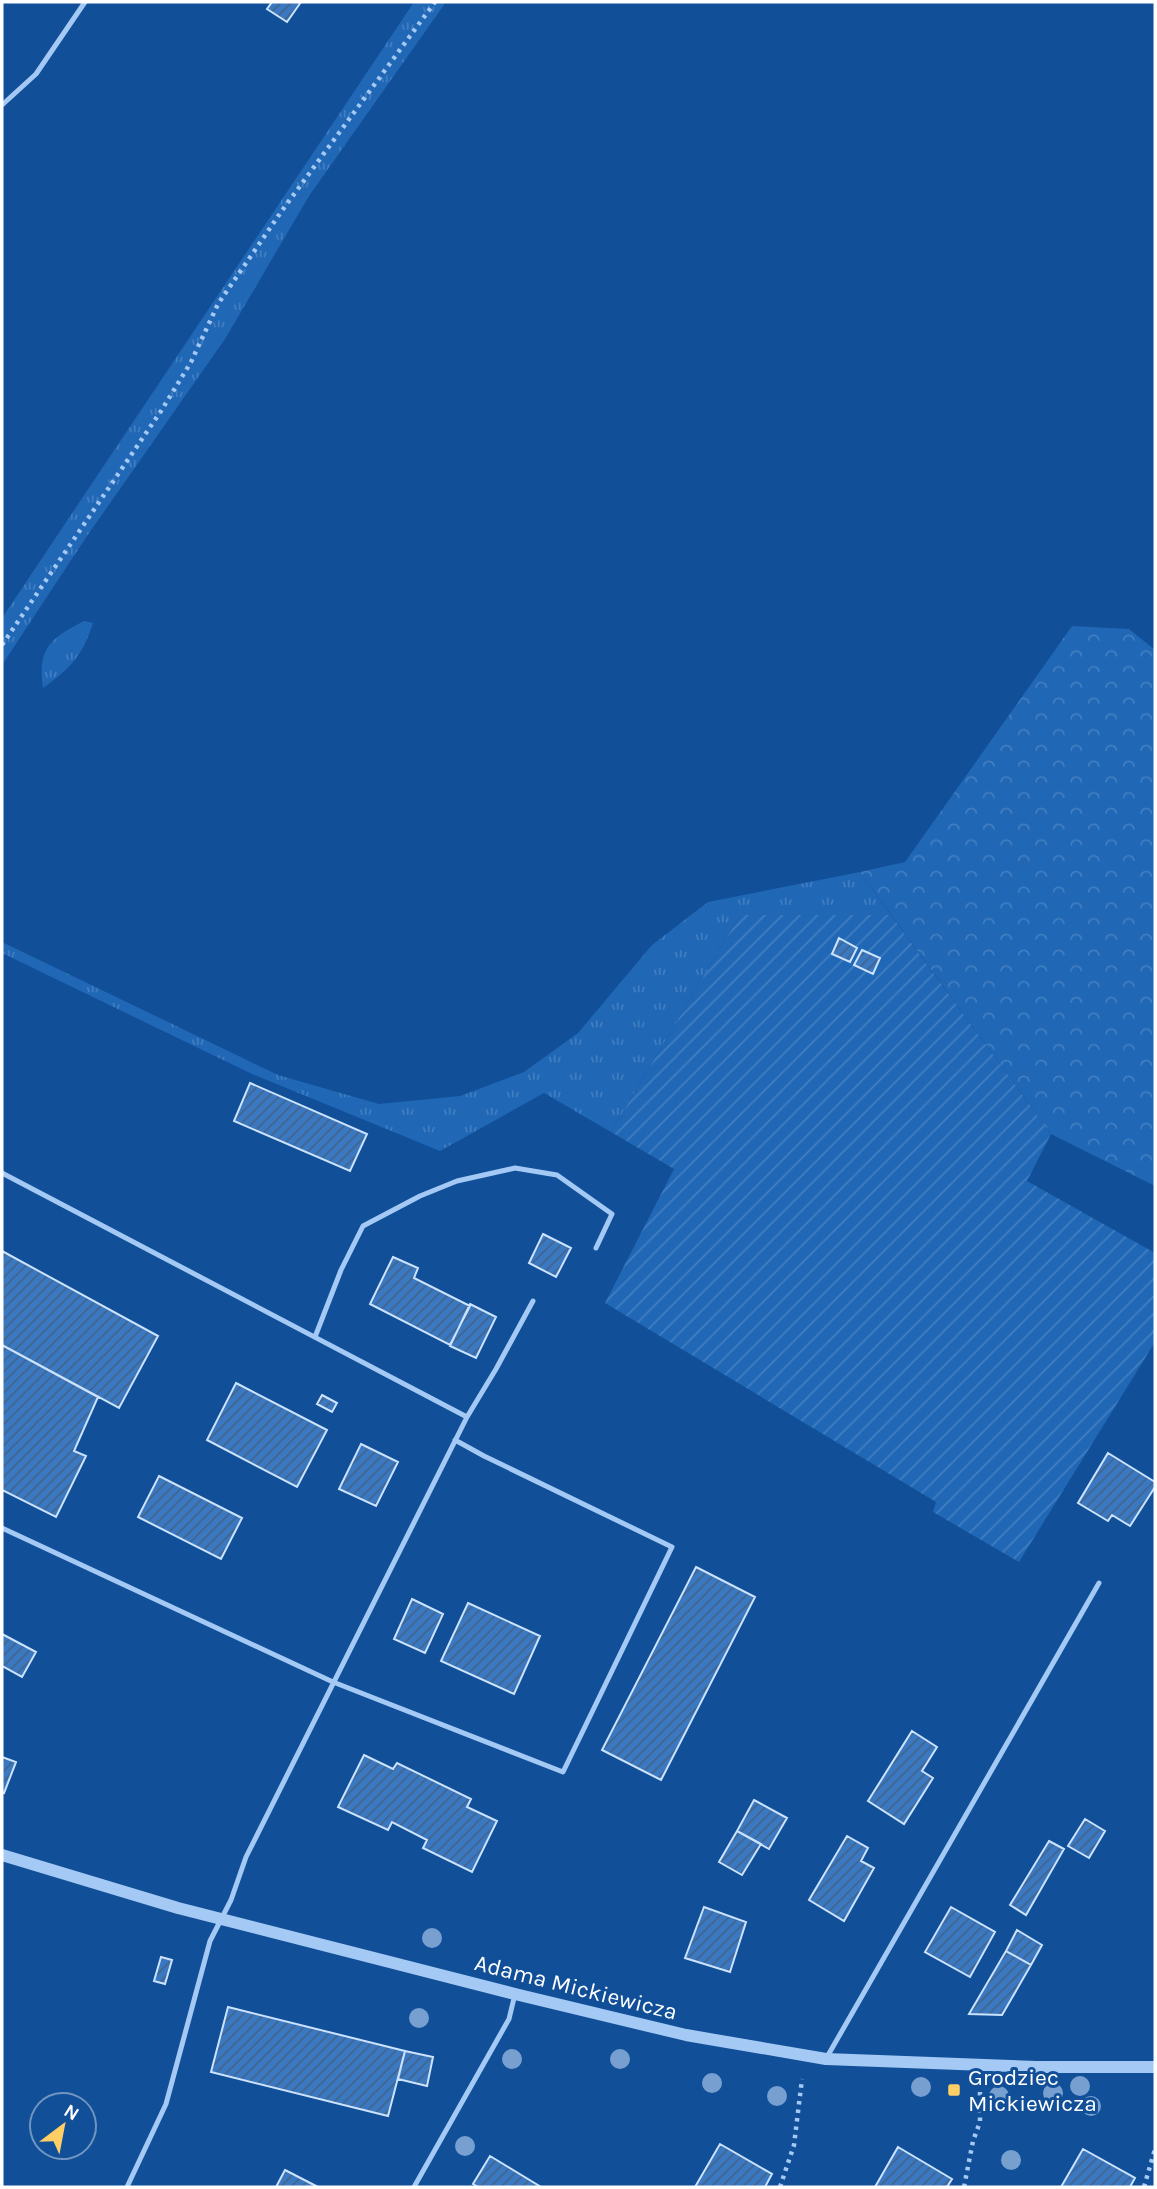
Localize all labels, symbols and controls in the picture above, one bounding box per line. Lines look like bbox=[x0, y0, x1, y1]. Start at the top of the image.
street label: Adama Mickiewicza bbox=[472, 1949, 680, 2026]
place label: Grodziec Mickiewicza bbox=[968, 2064, 1097, 2117]
marker: Grodziec Mickiewicza bbox=[946, 2082, 962, 2098]
north arrow bbox=[28, 2091, 98, 2161]
text: N bbox=[60, 2099, 83, 2125]

